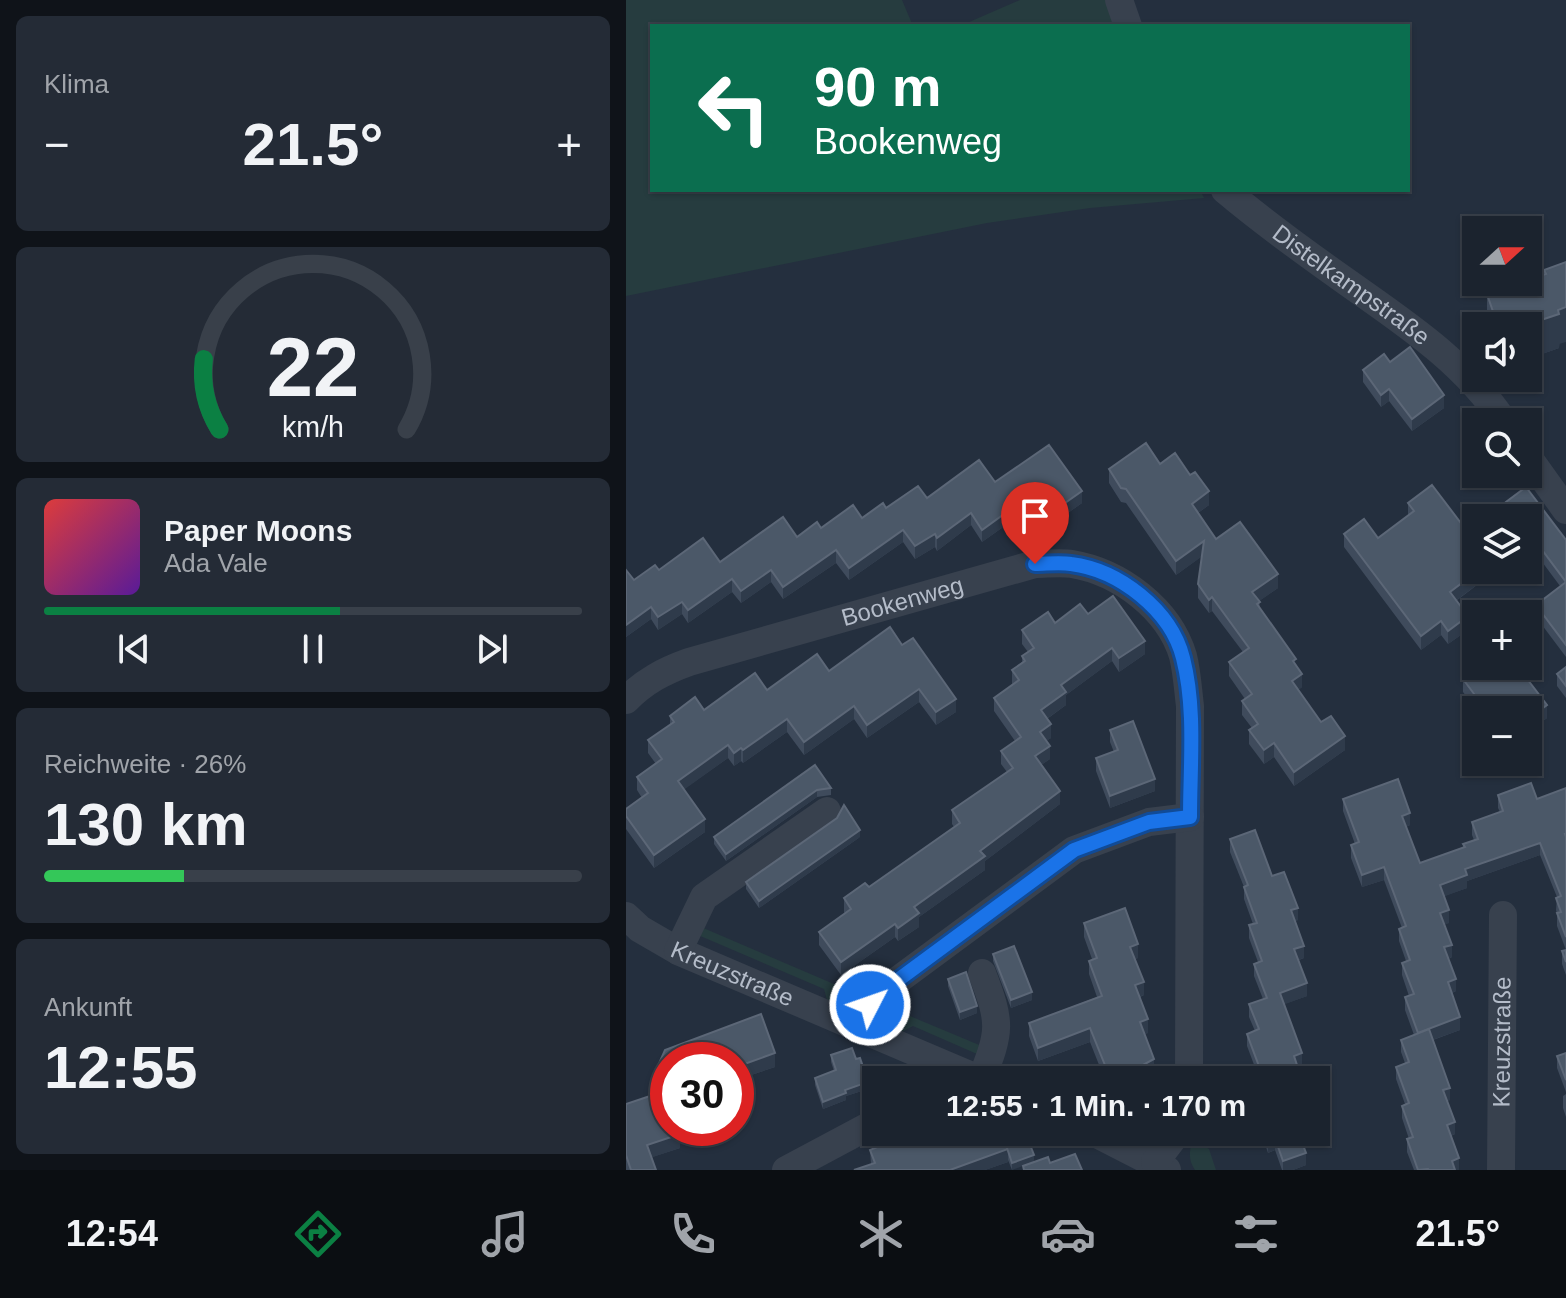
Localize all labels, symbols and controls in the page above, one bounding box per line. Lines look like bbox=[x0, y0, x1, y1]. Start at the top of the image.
text: 90 m bbox=[814, 55, 942, 118]
icon: left bbox=[682, 56, 786, 160]
text: Klima bbox=[44, 69, 109, 99]
text: 21.5° bbox=[243, 111, 383, 178]
text: − bbox=[44, 120, 70, 169]
text: + bbox=[556, 120, 582, 169]
text: Bookenweg bbox=[814, 121, 1002, 162]
north arrow bbox=[1462, 216, 1542, 296]
map controls bbox=[1462, 216, 1542, 776]
street label: Distelkampstraße bbox=[1268, 219, 1435, 350]
button: sound bbox=[1462, 312, 1542, 392]
text: 22 bbox=[267, 321, 359, 414]
button: search bbox=[1462, 408, 1542, 488]
text: km/h bbox=[282, 411, 344, 443]
pin bbox=[1001, 482, 1069, 564]
icon: arrive bbox=[1013, 494, 1057, 538]
button: layers bbox=[1462, 504, 1542, 584]
text: Paper Moons bbox=[164, 514, 352, 547]
text: Ada Vale bbox=[164, 548, 268, 578]
street label: Bookenweg bbox=[838, 571, 966, 631]
button: + bbox=[1462, 600, 1542, 680]
icon: previous bbox=[112, 627, 156, 671]
icon: pause bbox=[291, 627, 335, 671]
icon: next bbox=[470, 627, 514, 671]
button: − bbox=[1462, 696, 1542, 776]
text: Reichweite · 26% bbox=[44, 749, 246, 779]
text: 130 km bbox=[44, 791, 248, 858]
street label: Kreuzstraße bbox=[667, 936, 798, 1012]
position arrow bbox=[828, 963, 912, 1047]
street label: Kreuzstraße bbox=[1487, 976, 1516, 1108]
text: Ankunft bbox=[44, 992, 132, 1022]
text: 12:55 bbox=[44, 1034, 197, 1101]
speed limit sign: 30 bbox=[650, 1042, 754, 1146]
text: 12:55 · 1 Min. · 170 m bbox=[946, 1089, 1246, 1122]
icon: directions bbox=[290, 1206, 346, 1262]
icon: music bbox=[477, 1206, 533, 1262]
icon: phone bbox=[665, 1206, 721, 1262]
icon: climate bbox=[853, 1206, 909, 1262]
icon: car bbox=[1040, 1206, 1096, 1262]
icon: filters bbox=[1228, 1206, 1284, 1262]
text: 12:54 bbox=[66, 1213, 158, 1254]
text: 21.5° bbox=[1416, 1213, 1500, 1254]

